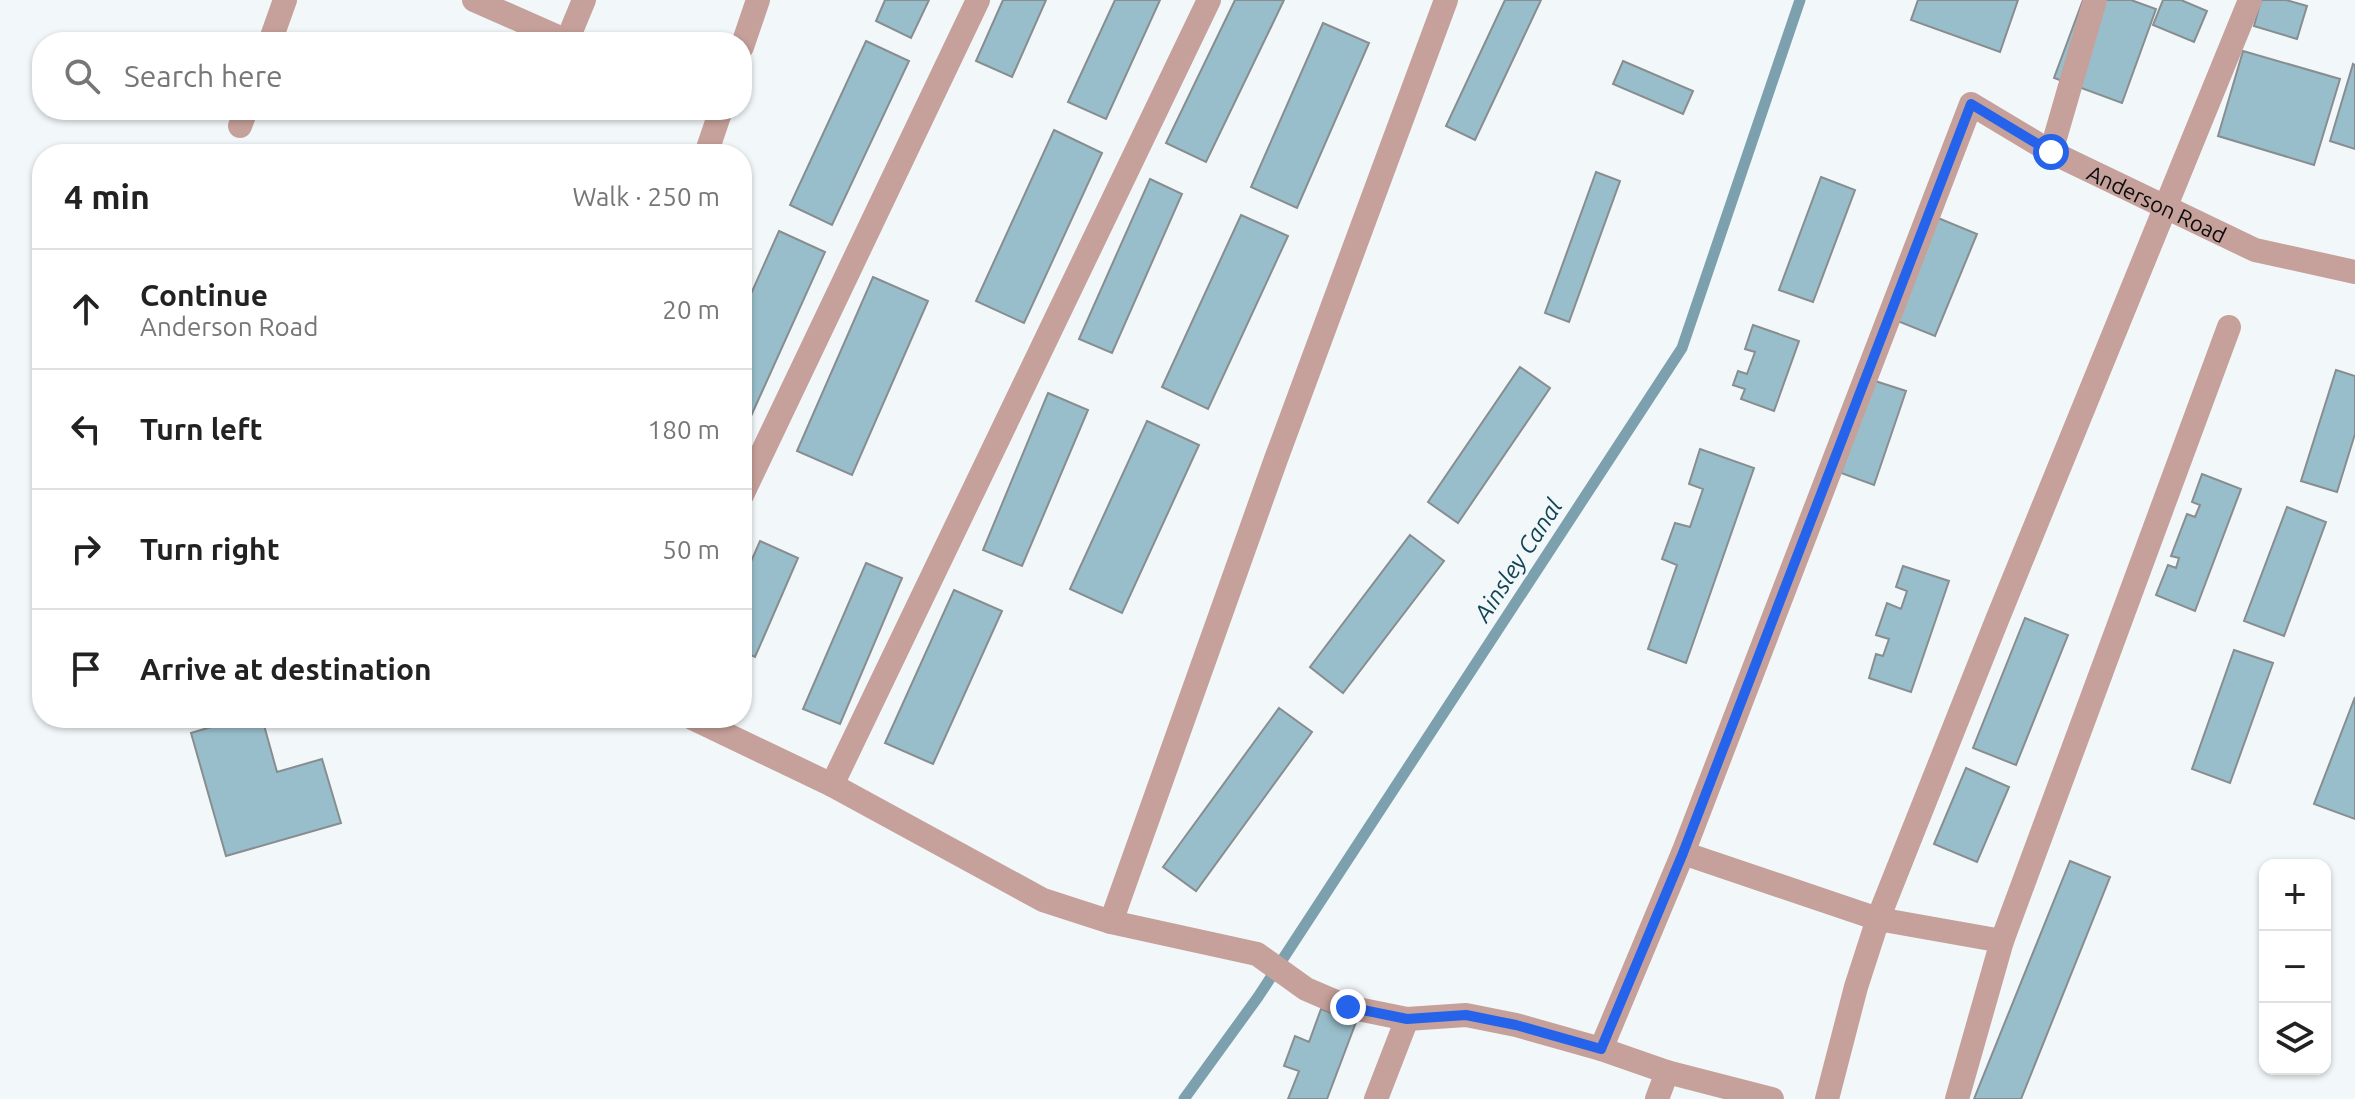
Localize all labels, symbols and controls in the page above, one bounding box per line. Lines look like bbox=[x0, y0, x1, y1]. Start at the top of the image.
search box bbox=[32, 32, 752, 120]
icon: search bbox=[60, 54, 104, 98]
text: Search here bbox=[124, 59, 283, 93]
route start bbox=[2033, 134, 2069, 170]
street label: Anderson Road bbox=[2084, 159, 2231, 247]
text: 4 min bbox=[64, 177, 150, 215]
text: Walk · 250 m bbox=[572, 182, 720, 211]
text: Continue bbox=[140, 278, 268, 312]
icon: ahead bbox=[64, 287, 108, 331]
text: 20 m bbox=[662, 295, 720, 324]
text: Anderson Road bbox=[140, 312, 318, 341]
icon: left bbox=[64, 407, 108, 451]
text: Turn left bbox=[140, 412, 262, 446]
text: 180 m bbox=[648, 415, 720, 444]
water label: Ainsley Canal bbox=[1468, 493, 1568, 627]
icon: right bbox=[64, 527, 108, 571]
text: Turn right bbox=[140, 532, 280, 566]
text: 50 m bbox=[662, 535, 720, 564]
icon: arrive bbox=[64, 647, 108, 691]
text: Arrive at destination bbox=[140, 652, 432, 686]
map controls bbox=[2259, 859, 2331, 1075]
button: + bbox=[2259, 859, 2331, 931]
button: − bbox=[2259, 931, 2331, 1003]
route end bbox=[1330, 989, 1366, 1025]
button: layers bbox=[2259, 1003, 2331, 1075]

